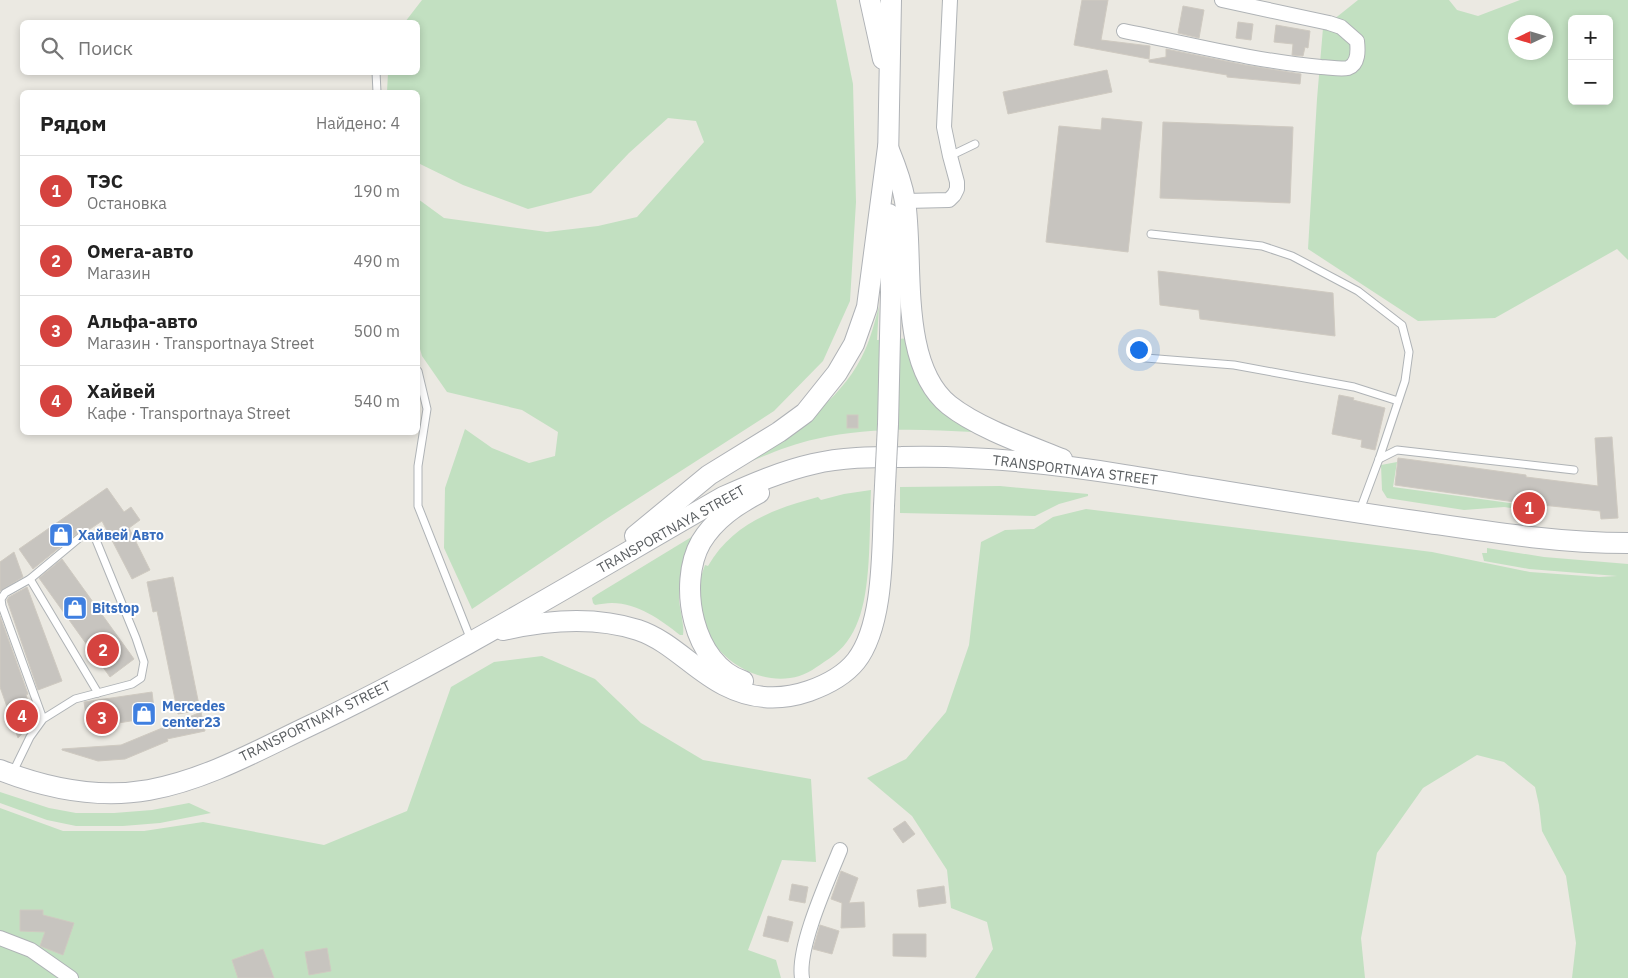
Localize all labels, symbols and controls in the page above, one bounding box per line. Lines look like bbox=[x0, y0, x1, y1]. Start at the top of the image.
north arrow bbox=[1508, 15, 1553, 60]
map controls bbox=[1568, 15, 1613, 105]
button: + bbox=[1568, 15, 1613, 60]
search box bbox=[20, 20, 420, 75]
icon: search bbox=[38, 34, 66, 62]
text: Поиск bbox=[78, 36, 133, 60]
button: − bbox=[1568, 60, 1613, 105]
text: Рядом bbox=[40, 109, 107, 137]
text: Найдено: 4 bbox=[316, 113, 400, 133]
text: ТЭС bbox=[87, 169, 123, 193]
text: 1 bbox=[51, 181, 61, 201]
text: 190 m bbox=[353, 181, 400, 201]
text: Остановка bbox=[87, 193, 167, 213]
text: Омега-авто bbox=[87, 239, 193, 263]
text: 2 bbox=[51, 251, 61, 271]
text: 490 m bbox=[353, 251, 400, 271]
text: Магазин bbox=[87, 263, 151, 283]
text: Альфа-авто bbox=[87, 309, 198, 333]
text: 3 bbox=[51, 321, 61, 341]
text: 500 m bbox=[353, 321, 400, 341]
text: Магазин · Transportnaya Street bbox=[87, 333, 314, 353]
your location bbox=[1126, 337, 1152, 363]
text: Хайвей bbox=[87, 379, 155, 403]
text: 4 bbox=[51, 391, 61, 411]
text: 540 m bbox=[353, 391, 400, 411]
text: Кафе · Transportnaya Street bbox=[87, 403, 291, 423]
street label: TRANSPORTNAYA STREET bbox=[991, 451, 1159, 489]
street label: TRANSPORTNAYA STREET bbox=[594, 481, 748, 577]
pin: 1 bbox=[1513, 489, 1545, 527]
shop icon: Хайвей Авто bbox=[48, 522, 74, 548]
place label: Хайвей Авто bbox=[78, 526, 164, 544]
shop icon: Bitstop bbox=[62, 595, 88, 621]
place label: Bitstop bbox=[92, 599, 139, 617]
pin: 2 bbox=[87, 631, 119, 669]
street label: TRANSPORTNAYA STREET bbox=[236, 676, 394, 766]
pin: 4 bbox=[6, 697, 38, 735]
place label: Mercedes center23 bbox=[162, 697, 225, 731]
pin: 3 bbox=[86, 699, 118, 737]
shop icon: Mercedes center23 bbox=[131, 701, 157, 727]

